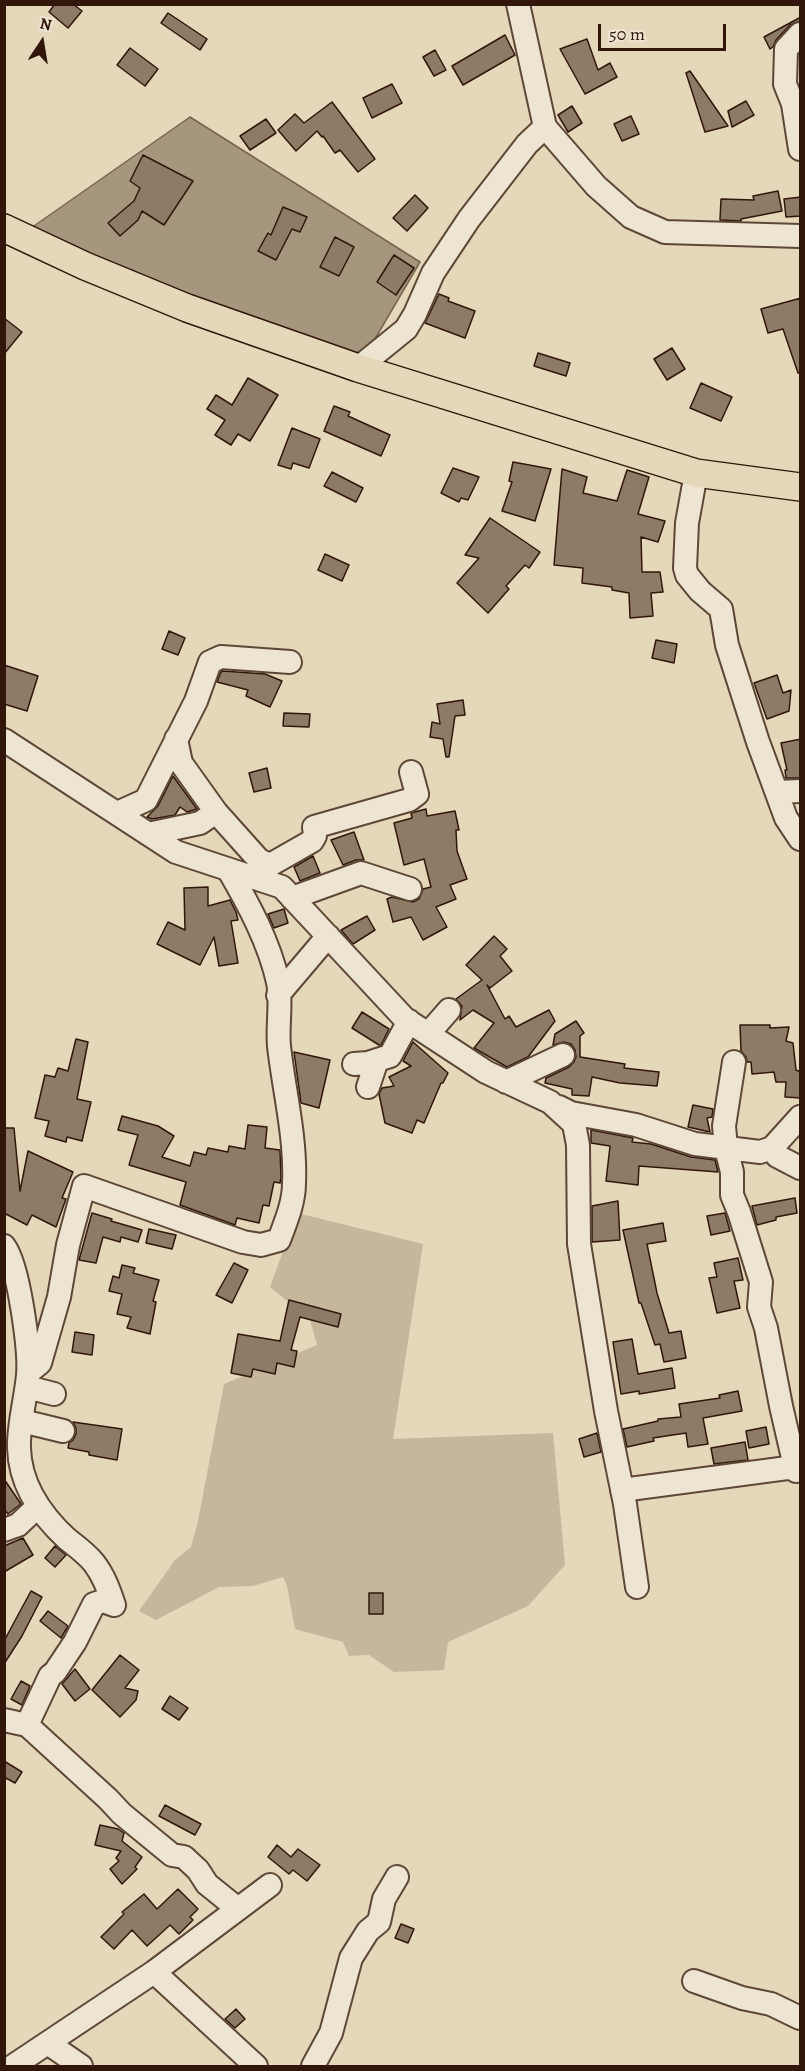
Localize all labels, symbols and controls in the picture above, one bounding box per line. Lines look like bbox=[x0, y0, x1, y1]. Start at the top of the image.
north arrow bbox=[12, 12, 72, 72]
text: N bbox=[38, 12, 54, 36]
scale bar bbox=[601, 12, 728, 50]
text: 50 m bbox=[609, 22, 645, 46]

